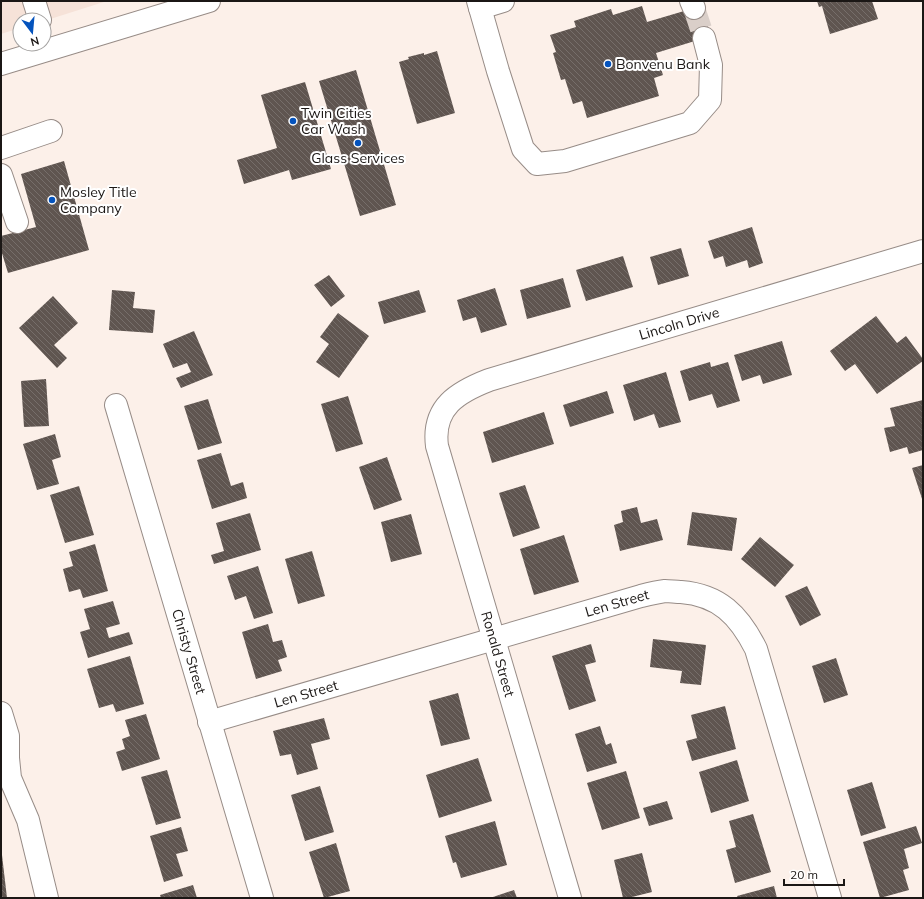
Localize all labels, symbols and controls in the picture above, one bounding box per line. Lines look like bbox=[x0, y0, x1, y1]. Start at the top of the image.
north arrow bbox=[12, 12, 52, 52]
text: N bbox=[29, 34, 41, 49]
place label: Bonvenu Bank bbox=[616, 55, 711, 73]
marker: Bonvenu Bank bbox=[603, 59, 613, 69]
place label: Twin Cities Car Wash bbox=[301, 104, 372, 138]
marker: Twin Cities Car Wash bbox=[288, 116, 298, 126]
marker: Glass Services bbox=[353, 138, 363, 148]
place label: Glass Services bbox=[311, 149, 405, 167]
place label: Mosley Title Company bbox=[60, 183, 137, 217]
marker: Mosley Title Company bbox=[47, 195, 57, 205]
street label: Lincoln Drive bbox=[637, 303, 722, 344]
street label: Len Street bbox=[583, 585, 651, 621]
street label: Christy Street bbox=[168, 607, 210, 696]
street label: Ronald Street bbox=[477, 609, 519, 699]
street label: Len Street bbox=[272, 676, 340, 712]
scale bar bbox=[784, 861, 844, 887]
text: 20 m bbox=[790, 867, 818, 882]

